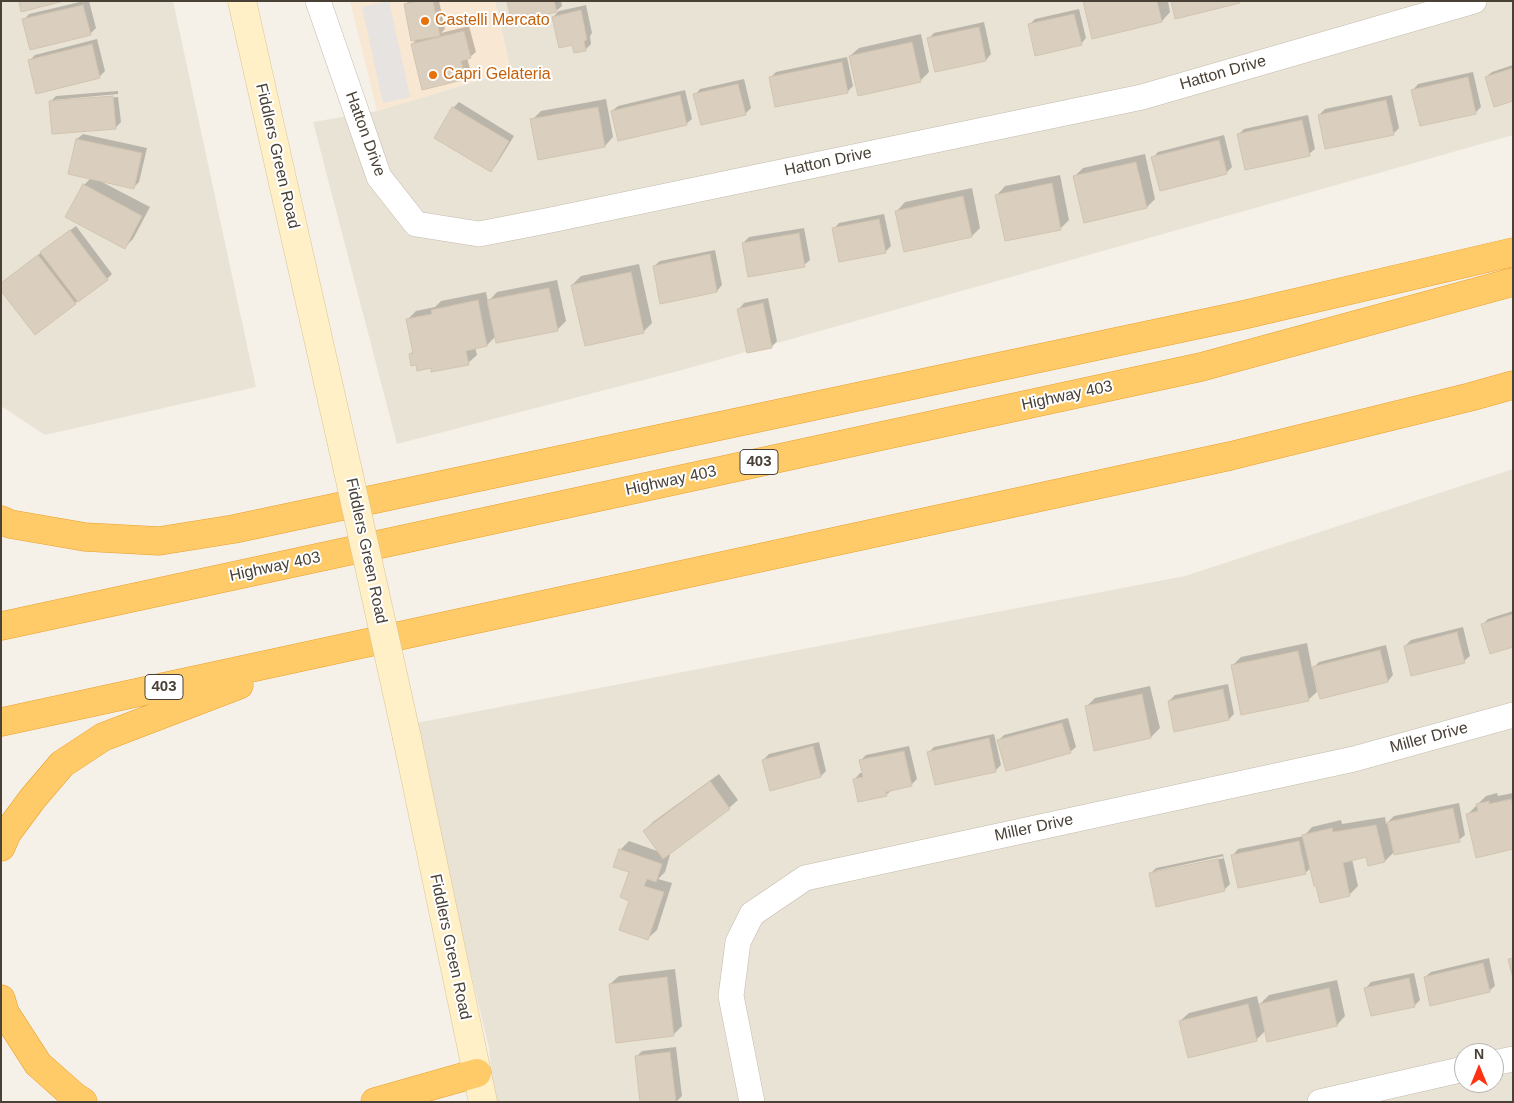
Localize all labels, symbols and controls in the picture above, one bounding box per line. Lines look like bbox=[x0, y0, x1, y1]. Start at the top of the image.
place label: Castelli Mercato bbox=[435, 11, 550, 31]
marker: Castelli Mercato bbox=[419, 15, 431, 27]
street label: Hatton Drive bbox=[1178, 52, 1268, 94]
place label: Capri Gelateria bbox=[443, 65, 551, 85]
marker: Capri Gelateria bbox=[427, 69, 439, 81]
street label: Fiddlers Green Road bbox=[251, 81, 303, 231]
street label: Hatton Drive bbox=[341, 89, 389, 179]
street label: Hatton Drive bbox=[783, 143, 873, 181]
street label: Highway 403 bbox=[1020, 377, 1114, 415]
road number: 403 bbox=[740, 450, 778, 474]
street label: Highway 403 bbox=[624, 462, 718, 500]
street label: Fiddlers Green Road bbox=[341, 476, 391, 626]
street label: Highway 403 bbox=[228, 548, 322, 586]
road number: 403 bbox=[145, 674, 183, 700]
street label: Miller Drive bbox=[1388, 718, 1470, 758]
street label: Miller Drive bbox=[993, 810, 1075, 846]
street label: Fiddlers Green Road bbox=[425, 872, 475, 1022]
north arrow bbox=[1454, 1043, 1504, 1093]
text: N bbox=[1474, 1046, 1484, 1062]

